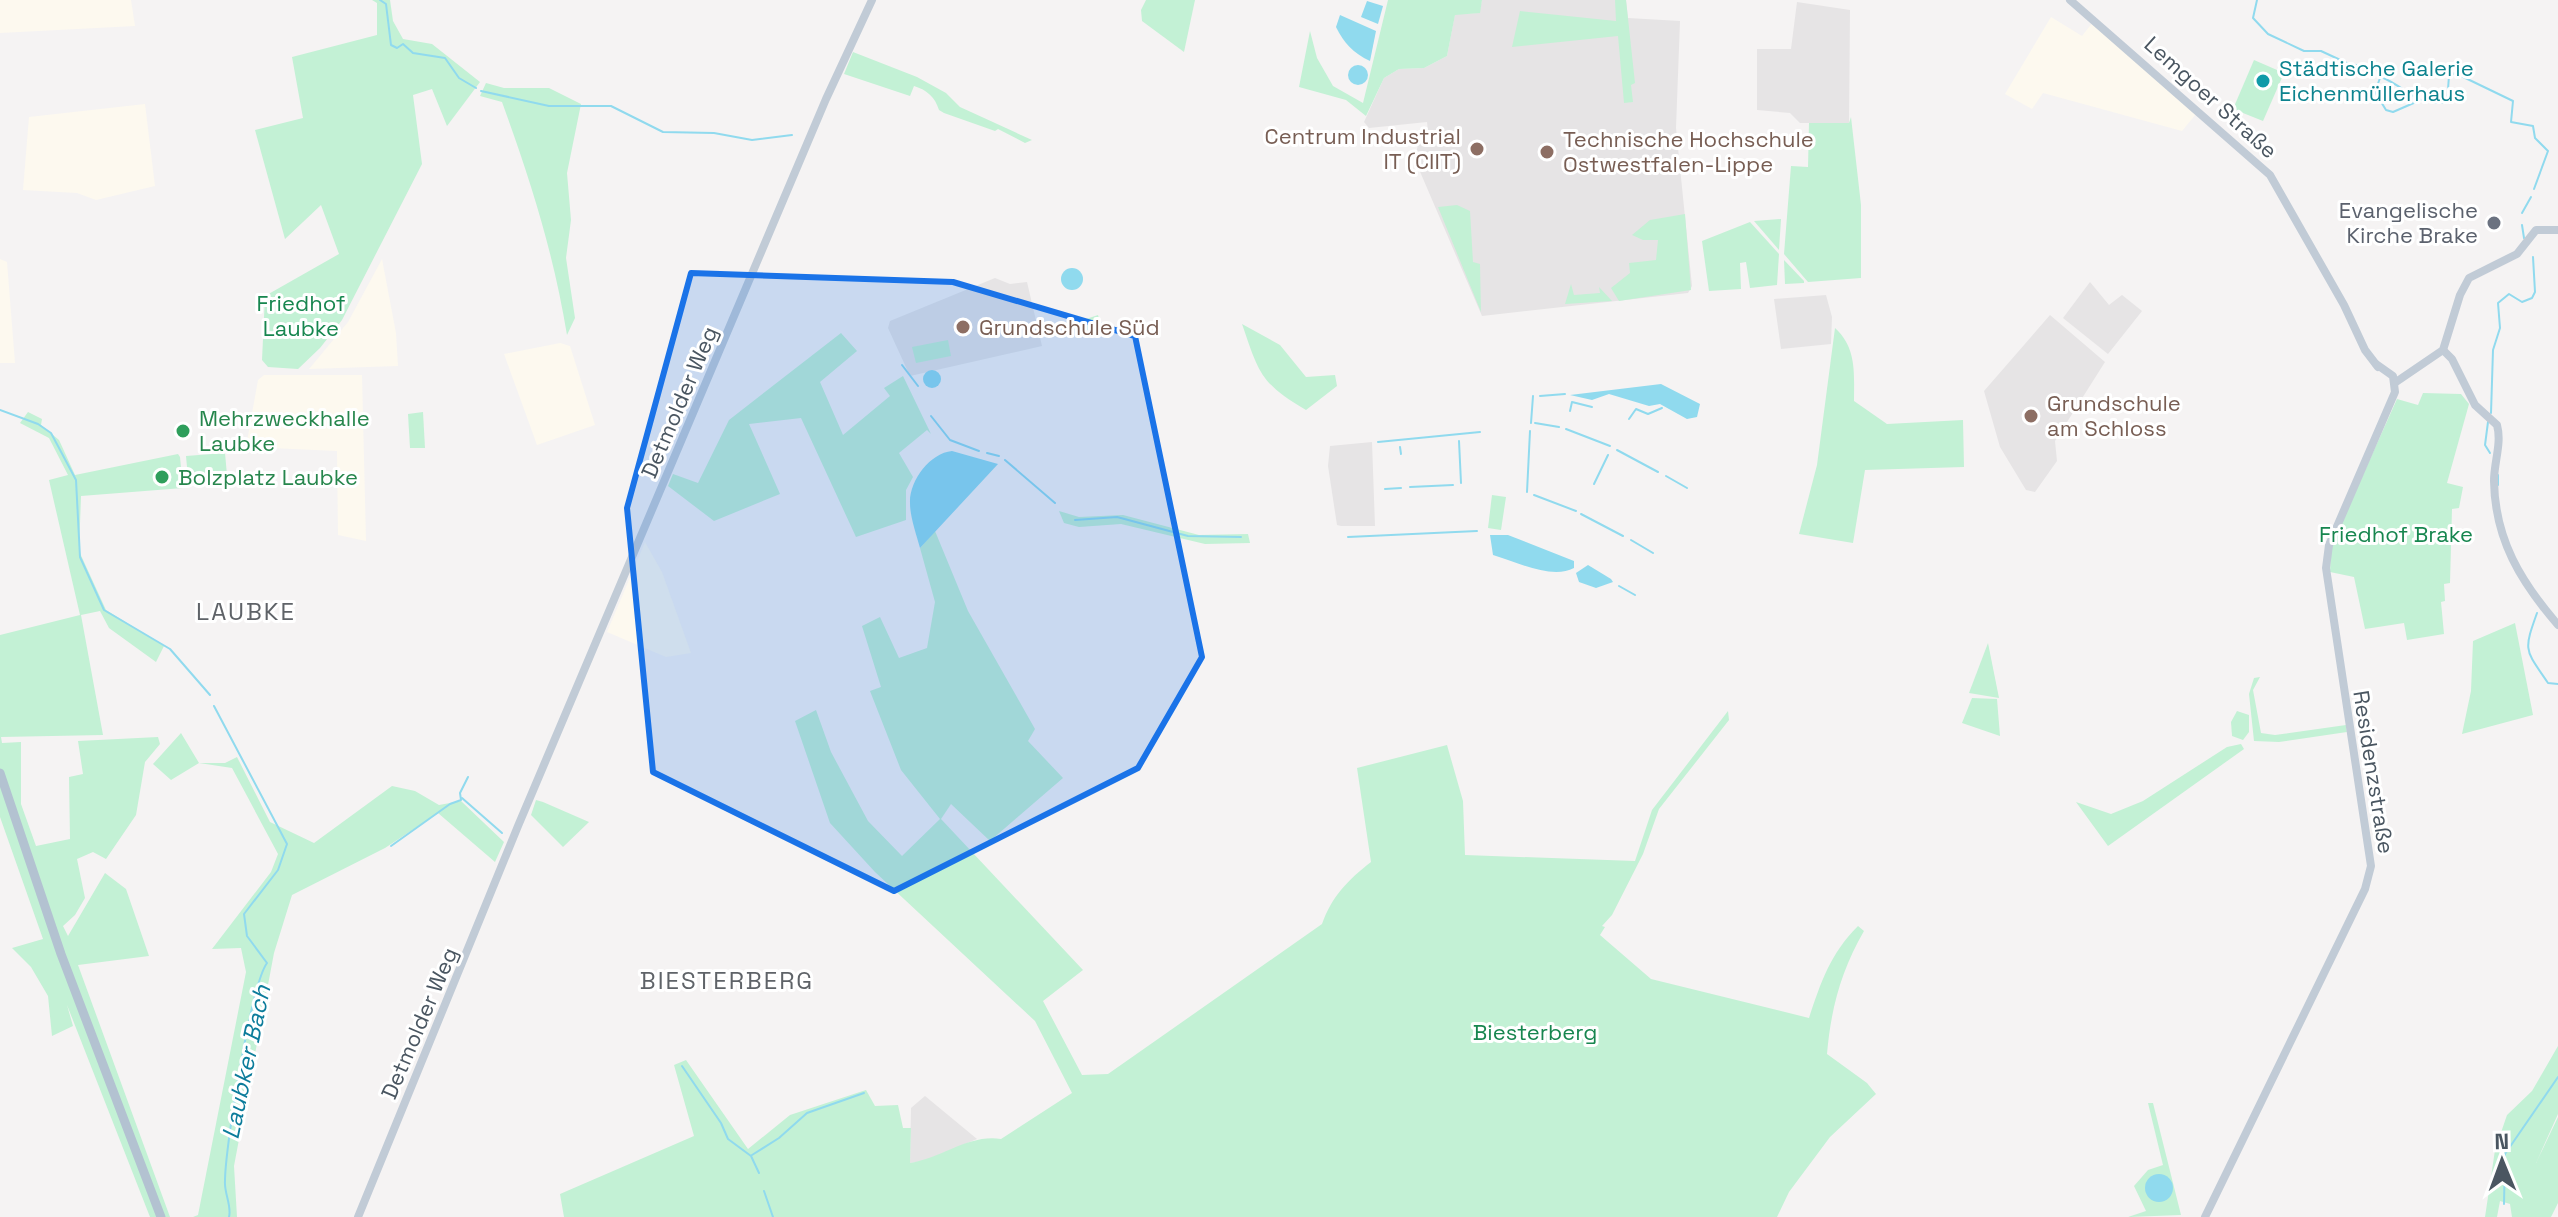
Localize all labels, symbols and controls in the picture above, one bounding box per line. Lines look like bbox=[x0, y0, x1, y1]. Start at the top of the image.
street label: Lemgoer Straße bbox=[2139, 30, 2283, 164]
place label: Städtische Galerie Eichenmüllerhaus bbox=[2279, 54, 2474, 107]
marker: Städtische Galerie Eichenmüllerhaus bbox=[2254, 72, 2272, 90]
place label: Centrum Industrial IT (CIIT) bbox=[1265, 122, 1461, 175]
place label: Technische Hochschule Ostwestfalen-Lippe bbox=[1563, 125, 1814, 178]
marker: Centrum Industrial IT (CIIT) bbox=[1468, 140, 1486, 158]
marker: Technische Hochschule Ostwestfalen-Lippe bbox=[1538, 143, 1556, 161]
place label: Evangelische Kirche Brake bbox=[2339, 196, 2478, 249]
marker: Evangelische Kirche Brake bbox=[2485, 214, 2503, 232]
park label: Friedhof Laubke bbox=[256, 289, 346, 342]
place label: Grundschule Süd bbox=[979, 313, 1160, 341]
marker: Grundschule Süd bbox=[954, 318, 972, 336]
street label: Detmolder Weg bbox=[634, 322, 724, 482]
place label: Grundschule am Schloss bbox=[2047, 389, 2181, 442]
place label: Mehrzweckhalle Laubke bbox=[199, 404, 370, 457]
marker: Grundschule am Schloss bbox=[2022, 407, 2040, 425]
marker: Mehrzweckhalle Laubke bbox=[174, 422, 192, 440]
place label: Bolzplatz Laubke bbox=[178, 463, 358, 491]
marker: Bolzplatz Laubke bbox=[153, 468, 171, 486]
park label: Friedhof Brake bbox=[2319, 520, 2473, 548]
district label: LAUBKE bbox=[196, 596, 296, 627]
street label: Residenzstraße bbox=[2347, 688, 2401, 856]
street label: Detmolder Weg bbox=[374, 943, 464, 1103]
district label: BIESTERBERG bbox=[640, 965, 814, 996]
water label: Laubker Bach bbox=[215, 981, 278, 1142]
park label: Biesterberg bbox=[1473, 1018, 1597, 1046]
north arrow bbox=[2462, 1121, 2542, 1201]
text: N bbox=[2494, 1127, 2509, 1155]

